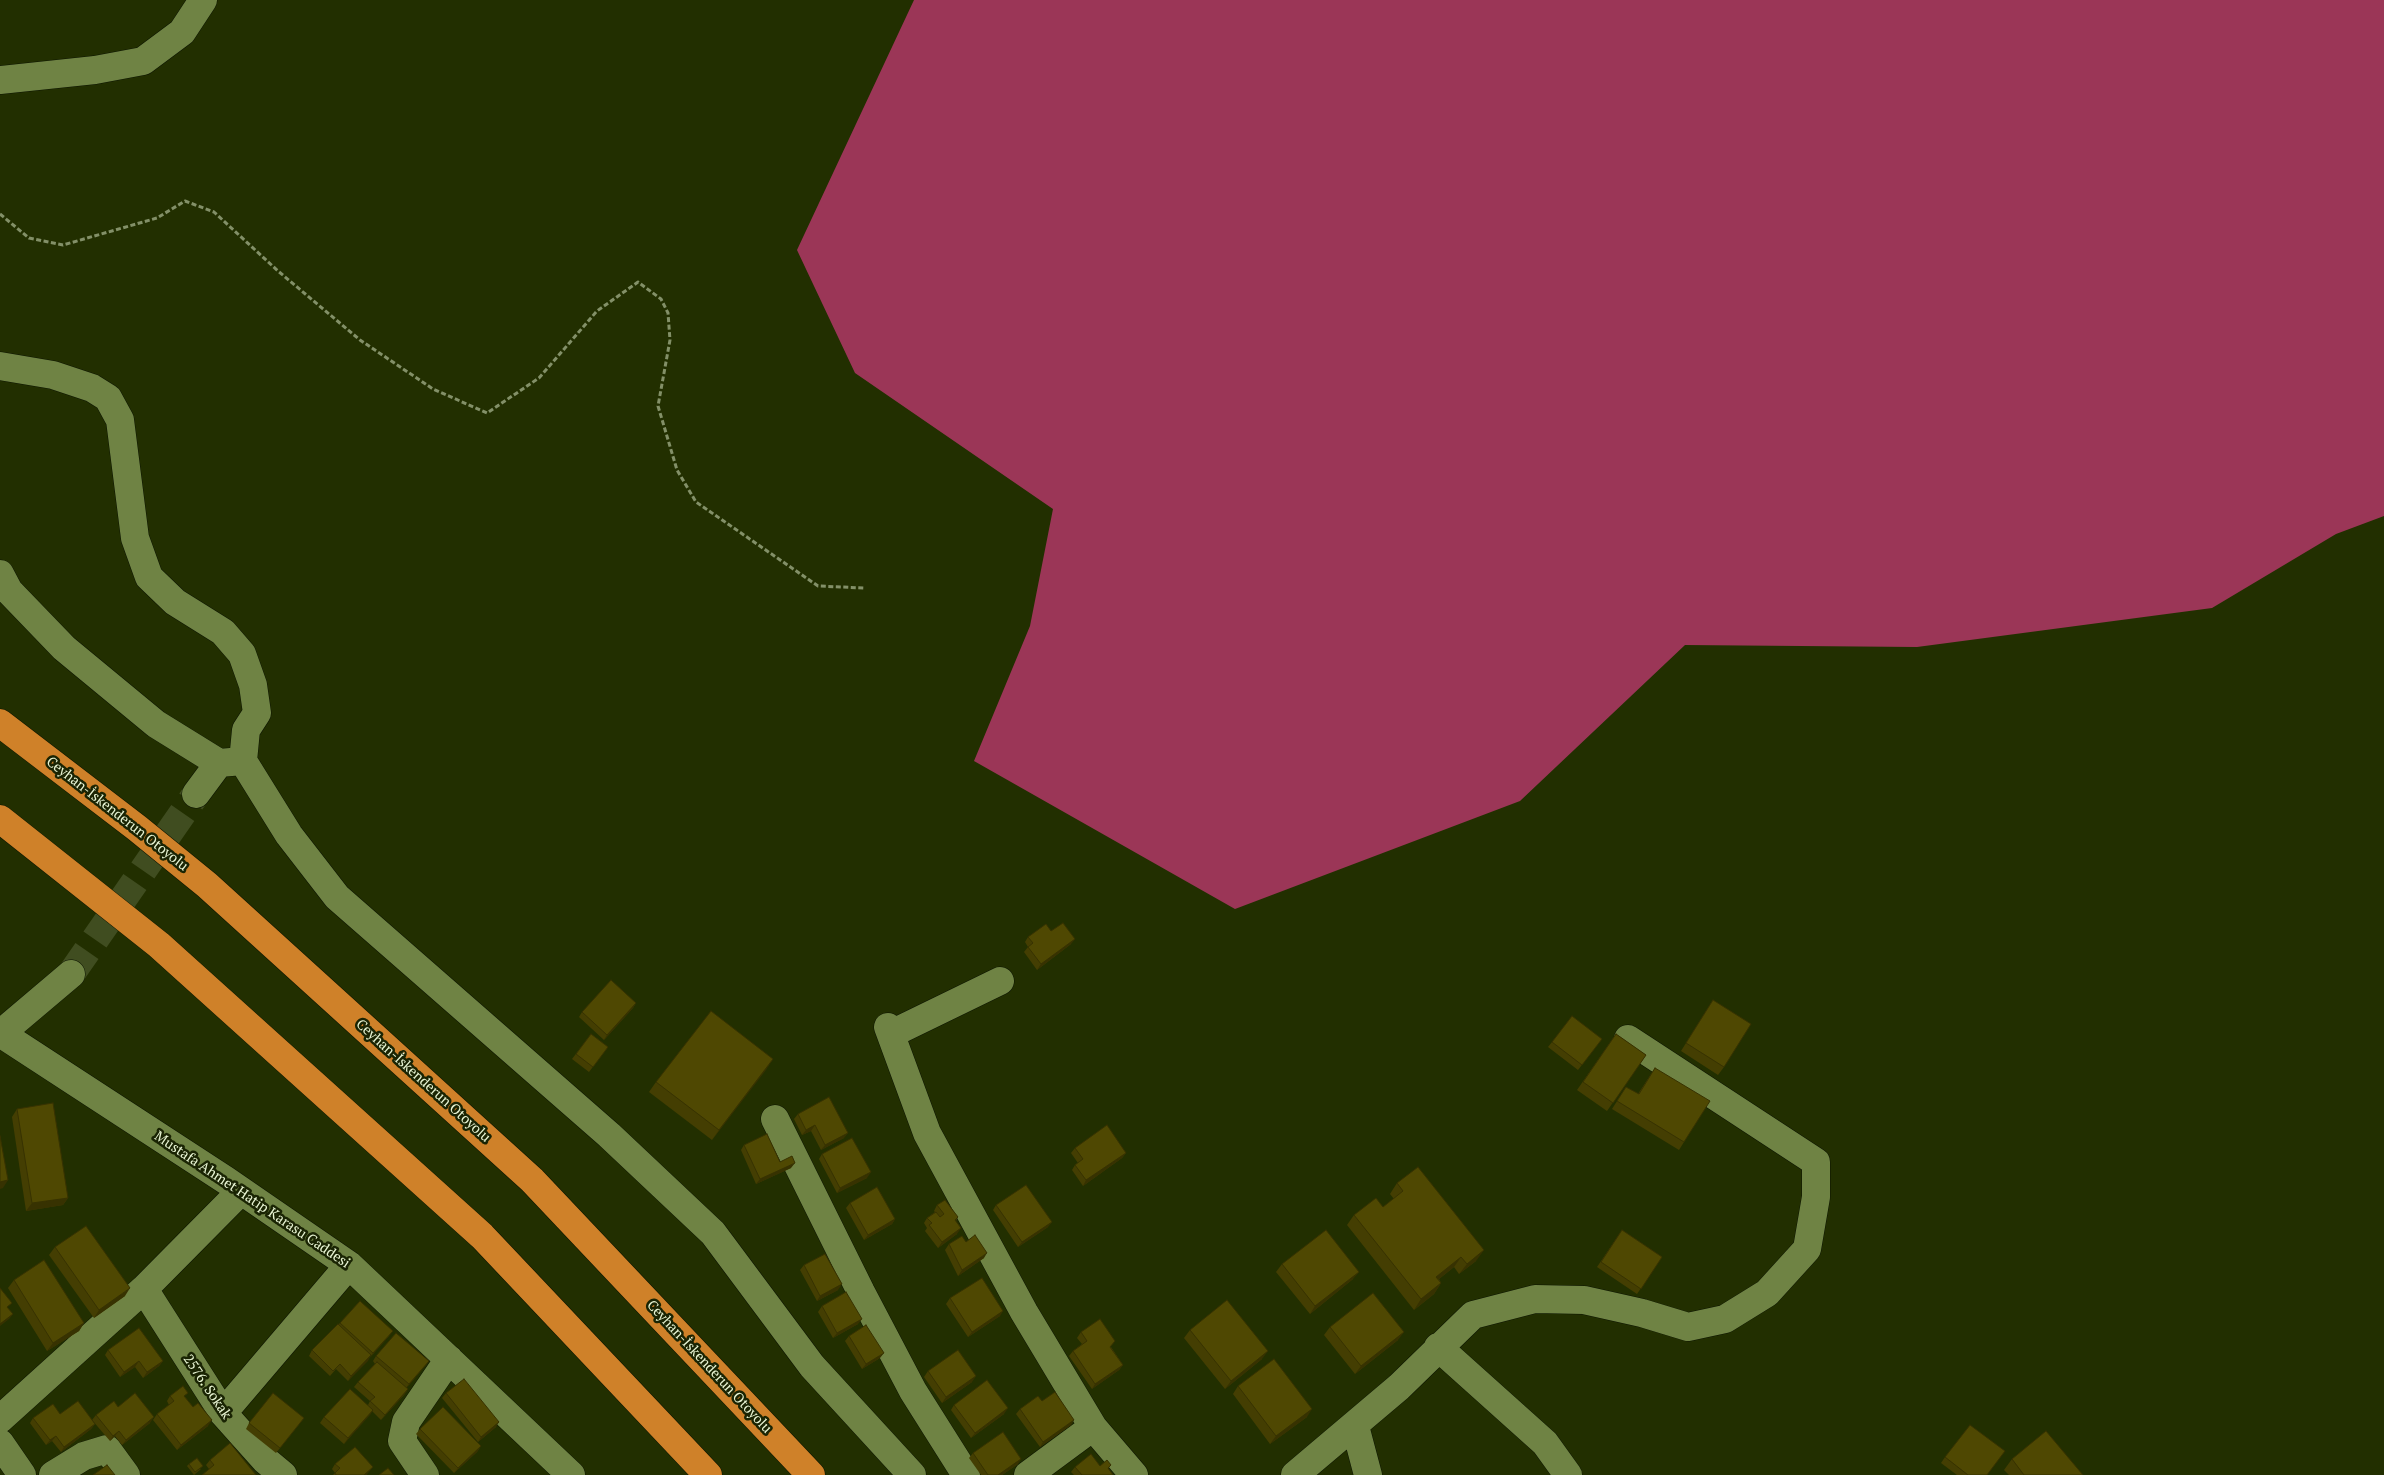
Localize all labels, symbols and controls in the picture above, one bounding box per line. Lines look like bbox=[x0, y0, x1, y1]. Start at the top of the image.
street label: Ceyhan-İskenderun Otoyolu bbox=[43, 753, 191, 875]
street label: Ceyhan-İskenderun Otoyolu bbox=[352, 1016, 494, 1146]
street label: Mustafa Ahmet Hatip Karasu Caddesi bbox=[151, 1128, 353, 1272]
street label: Ceyhan-İskenderun Otoyolu bbox=[643, 1297, 775, 1437]
street label: 2576. Sokak bbox=[179, 1352, 235, 1422]

